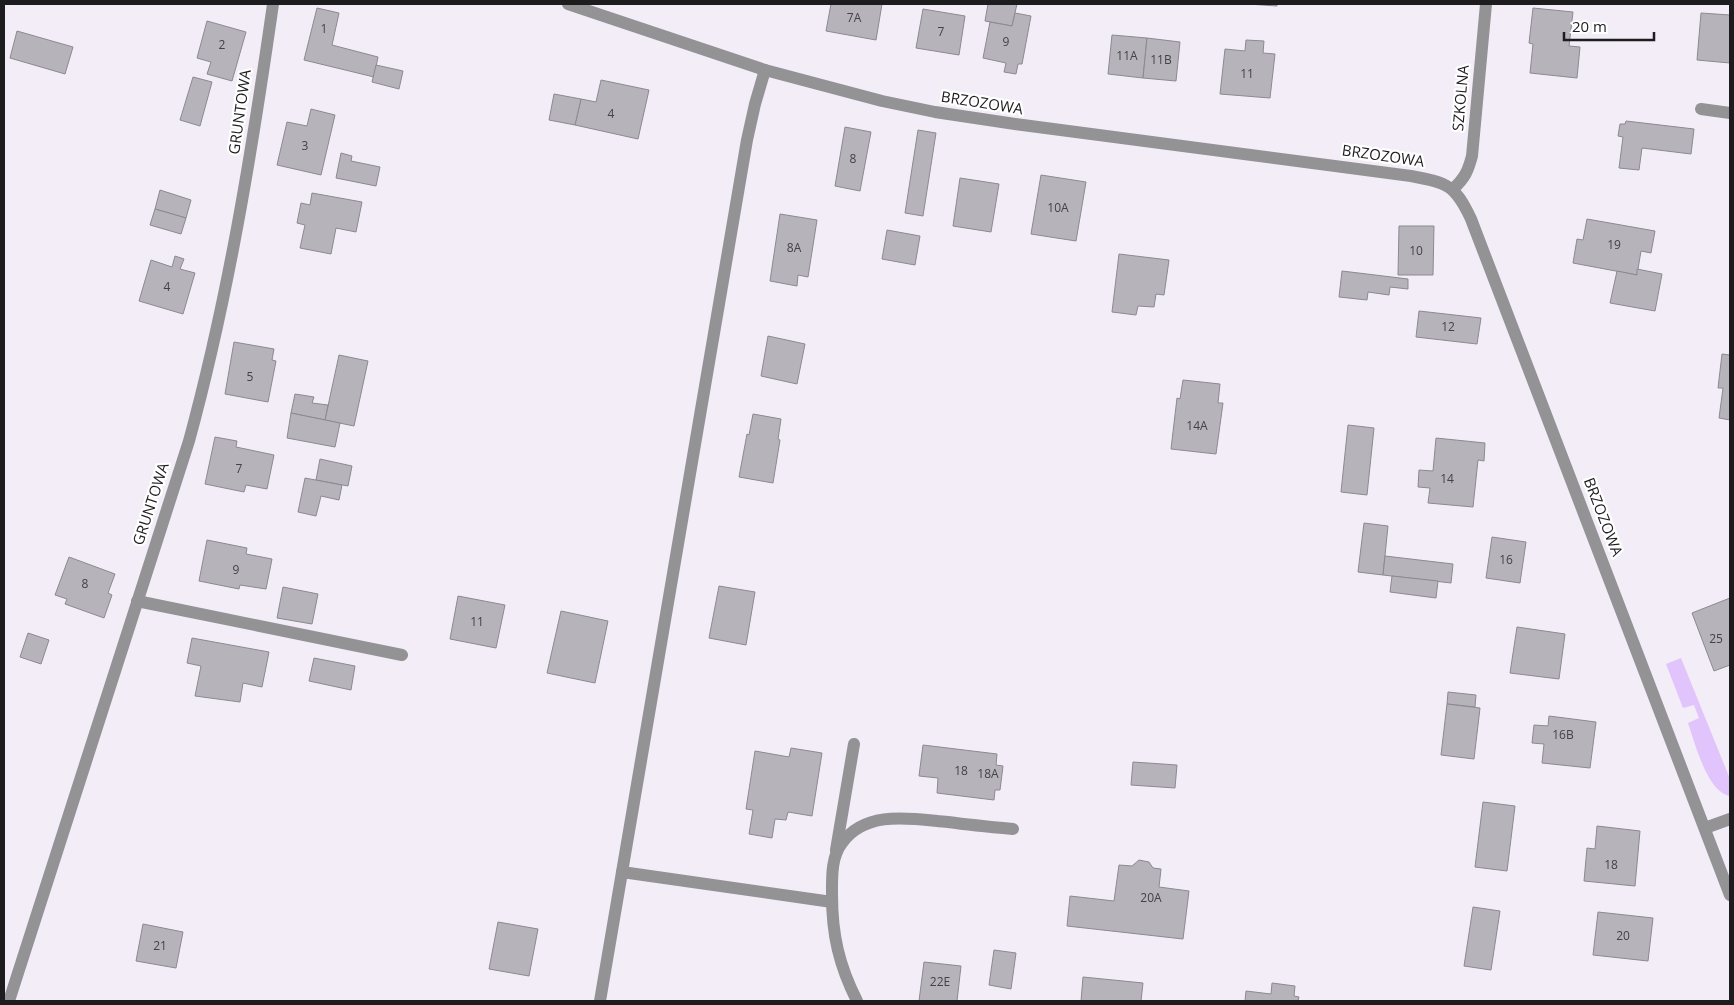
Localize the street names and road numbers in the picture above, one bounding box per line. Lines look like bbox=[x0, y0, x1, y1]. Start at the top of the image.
street label: SZKOLNA bbox=[1447, 64, 1473, 132]
street label: GRUNTOWA bbox=[223, 68, 255, 156]
street label: BRZOZOWA bbox=[940, 86, 1025, 118]
street label: BRZOZOWA bbox=[1341, 139, 1426, 171]
street label: GRUNTOWA bbox=[127, 459, 173, 548]
street label: BRZOZOWA bbox=[1580, 474, 1628, 559]

